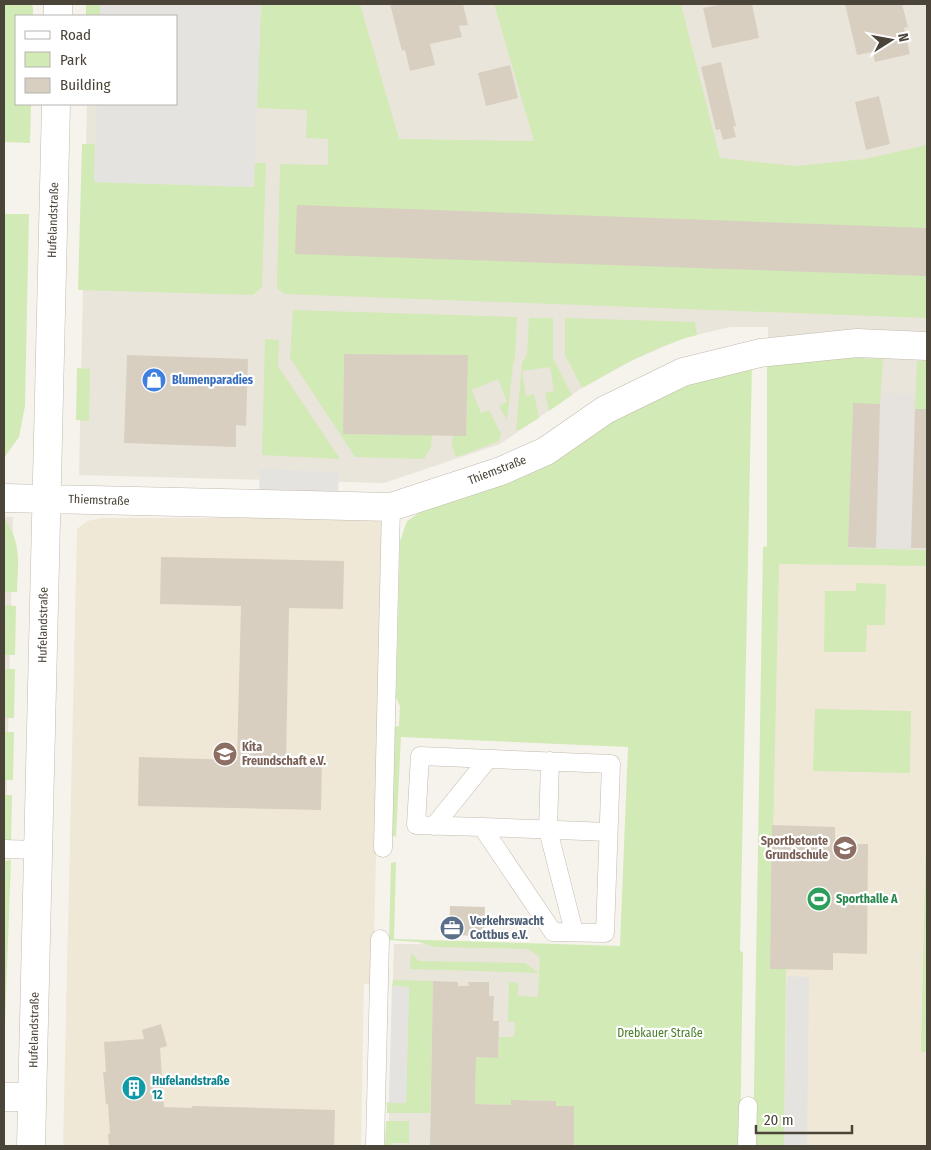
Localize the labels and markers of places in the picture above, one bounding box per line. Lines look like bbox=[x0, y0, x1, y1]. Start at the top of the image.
shop icon: Blumenparadies bbox=[141, 367, 167, 393]
place label: Blumenparadies bbox=[172, 373, 254, 387]
place label: Kita Freundschaft e.V. bbox=[242, 740, 326, 768]
school or university icon: Kita Freundschaft e.V. bbox=[212, 741, 238, 767]
place label: Sportbetonte Grundschule bbox=[761, 834, 828, 862]
school or university icon: Sportbetonte Grundschule bbox=[832, 835, 858, 861]
sports icon: Sporthalle A bbox=[806, 886, 832, 912]
place label: Sporthalle A bbox=[836, 892, 898, 906]
place label: Verkehrswacht Cottbus e.V. bbox=[469, 914, 545, 942]
office icon: Verkehrswacht Cottbus e.V. bbox=[439, 915, 465, 941]
place label: Hufelandstraße 12 bbox=[152, 1074, 230, 1102]
building icon: Hufelandstraße 12 bbox=[121, 1075, 147, 1101]

